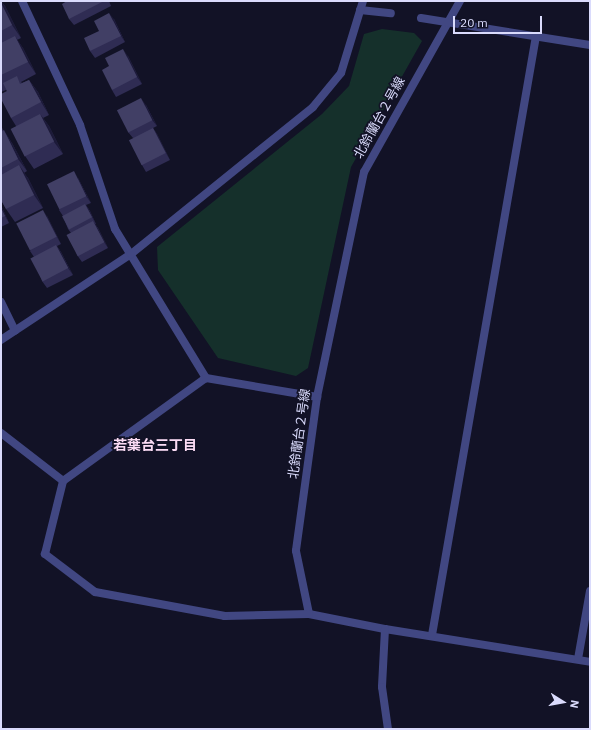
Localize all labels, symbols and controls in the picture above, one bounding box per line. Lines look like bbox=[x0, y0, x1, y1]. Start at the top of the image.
scale bar bbox=[455, 8, 544, 34]
text: 20 m bbox=[460, 15, 488, 30]
street label: 北鈴蘭台２号線 bbox=[351, 74, 409, 162]
street label: 北鈴蘭台２号線 bbox=[286, 388, 314, 480]
district label: 若葉台三丁目 bbox=[113, 437, 197, 453]
north arrow bbox=[543, 682, 583, 722]
text: N bbox=[567, 699, 582, 710]

